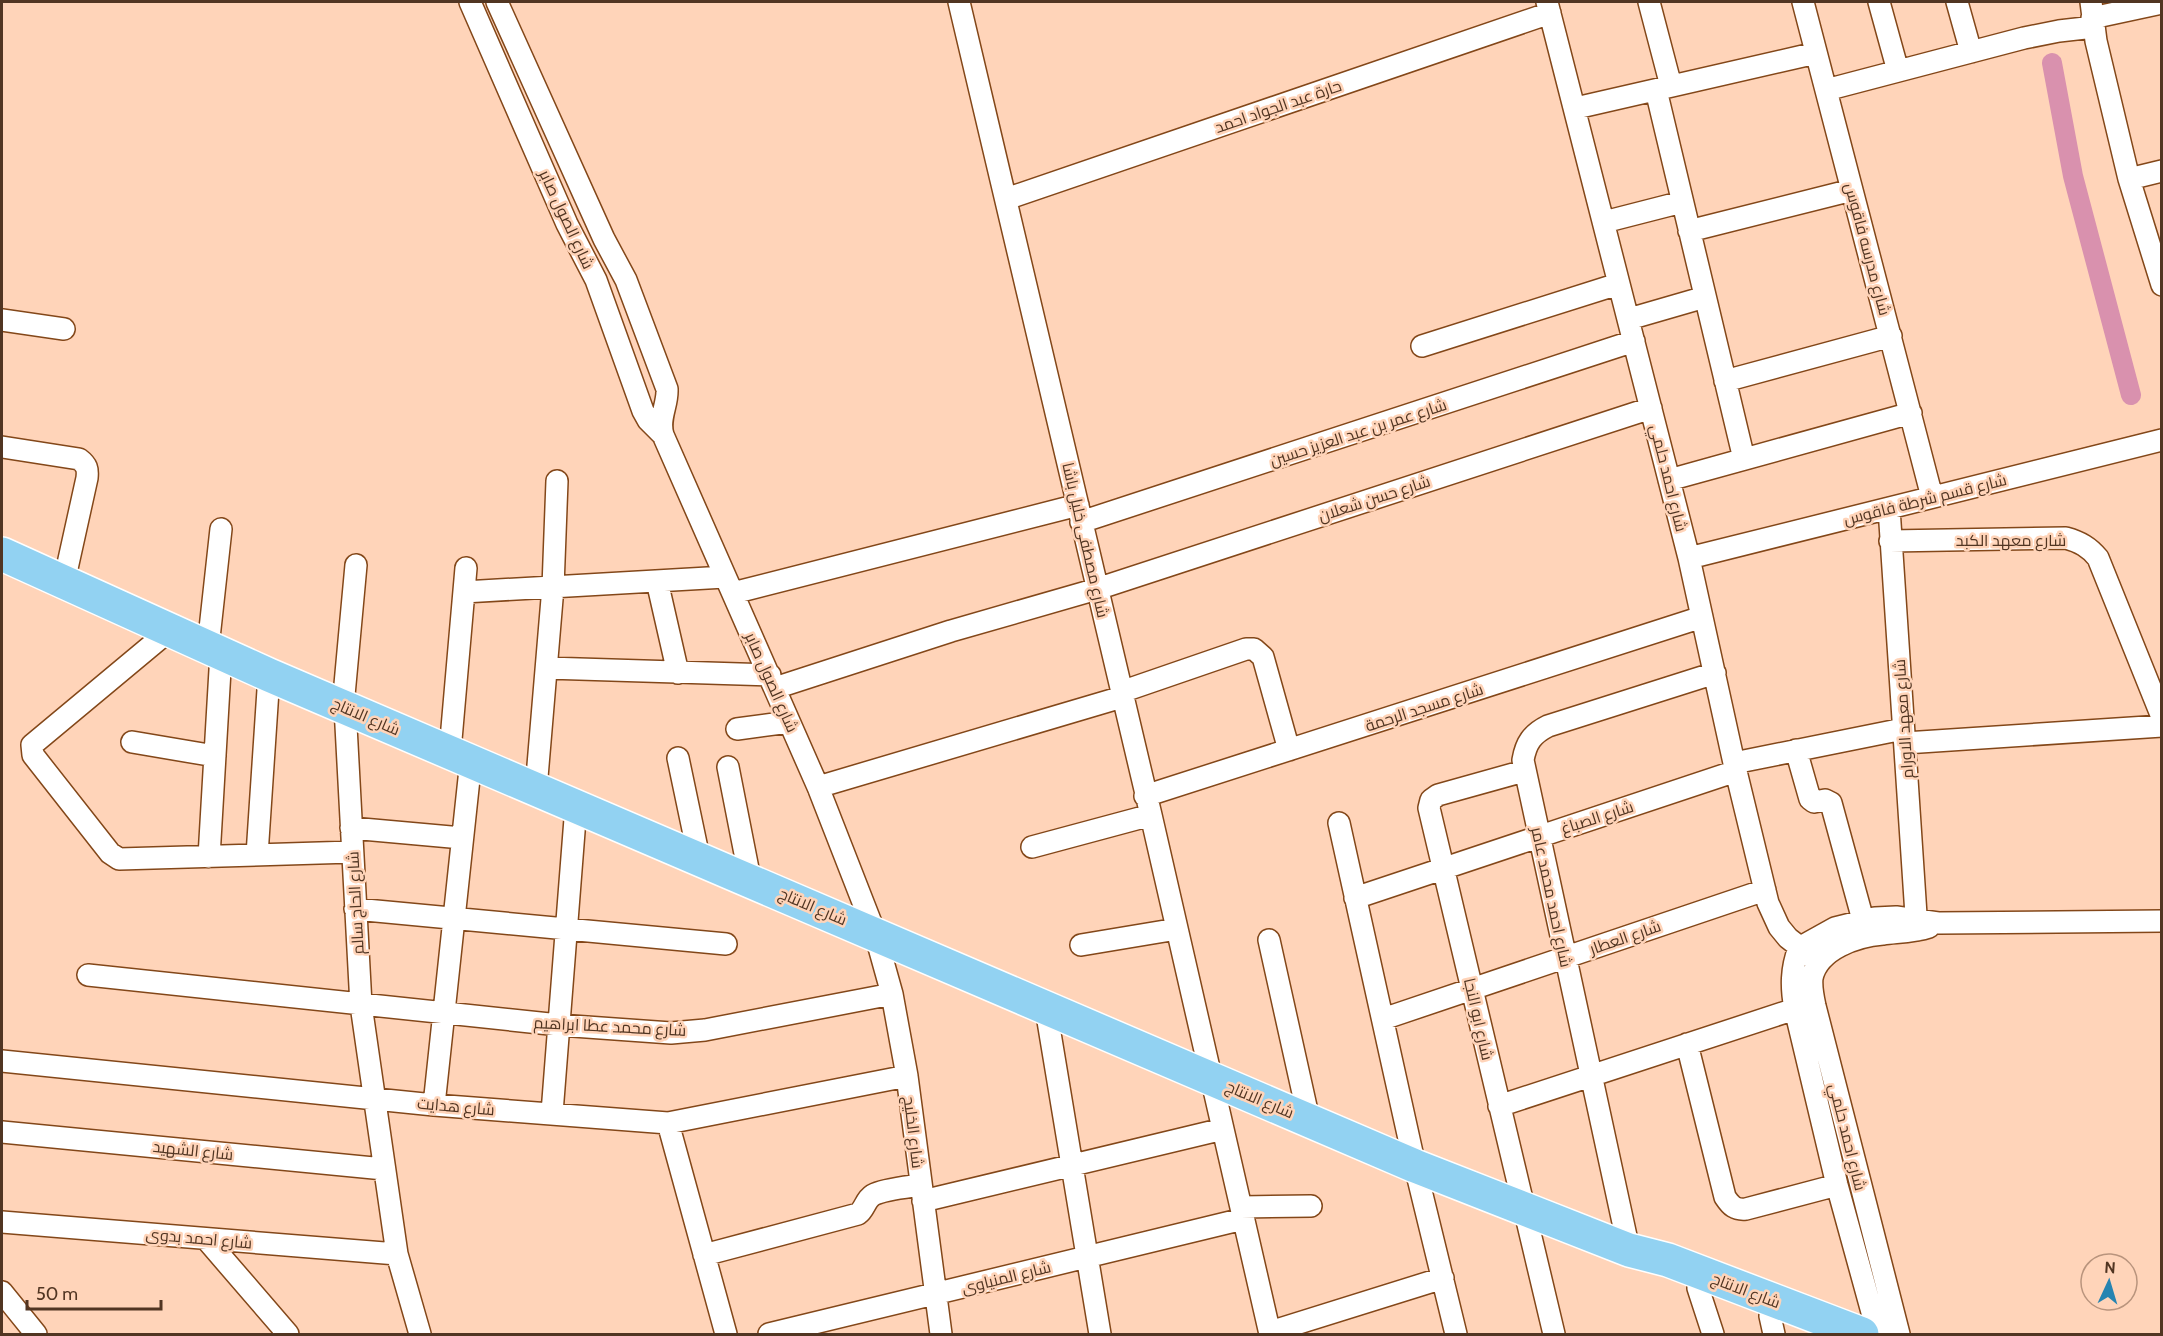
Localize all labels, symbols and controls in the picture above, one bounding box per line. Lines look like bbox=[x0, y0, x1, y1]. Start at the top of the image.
street label: حارة عبد الجواد احمد bbox=[1212, 76, 1344, 137]
street label: شارع الصول صابر bbox=[533, 166, 598, 273]
street label: شارع مدرسه فاقوس bbox=[1839, 181, 1894, 318]
street label: شارع عمر بن عبد العزيز حسين bbox=[1267, 395, 1450, 472]
street label: شارع احمد حلمي bbox=[1642, 423, 1691, 535]
street label: شارع مصطفى خليل باشا bbox=[1056, 461, 1113, 620]
street label: شارع قسم شرطة فاقوس bbox=[1842, 470, 2009, 531]
street label: شارع حسن شعلان bbox=[1316, 471, 1433, 527]
street label: شارع معهد الكبد bbox=[1956, 531, 2066, 552]
street label: شارع الصول صابر bbox=[739, 628, 802, 736]
street label: شارع معهد الاورام bbox=[1890, 658, 1919, 779]
street label: شارع مسجد الرحمة bbox=[1363, 679, 1486, 737]
street label: شارع الانتاج bbox=[328, 694, 403, 741]
street label: شارع الصباغ bbox=[1558, 797, 1636, 840]
street label: شارع احمد محمد عامر bbox=[1525, 824, 1576, 969]
street label: شارع الحاج سالم bbox=[343, 851, 370, 955]
street label: شارع الانتاج bbox=[775, 884, 850, 931]
street label: شارع العطار bbox=[1586, 916, 1664, 961]
street label: شارع ابو النجا bbox=[1458, 976, 1497, 1063]
street label: شارع محمد عطا ابراهيم bbox=[533, 1013, 687, 1042]
street label: شارع الانتاج bbox=[1222, 1077, 1297, 1124]
street label: شارع احمد حلمي bbox=[1821, 1082, 1870, 1194]
street label: شارع هدايت bbox=[416, 1094, 495, 1121]
street label: شارع الخليج bbox=[898, 1095, 927, 1169]
street label: شارع الشهيد bbox=[152, 1137, 234, 1166]
street label: شارع احمد بدوى bbox=[145, 1224, 253, 1255]
north arrow bbox=[2079, 1252, 2139, 1312]
street label: شارع المنياوى bbox=[960, 1257, 1053, 1300]
text: N bbox=[2104, 1258, 2116, 1277]
street label: شارع الانتاج bbox=[1708, 1269, 1783, 1314]
scale bar bbox=[27, 1273, 160, 1311]
text: 50 m bbox=[36, 1283, 78, 1305]

